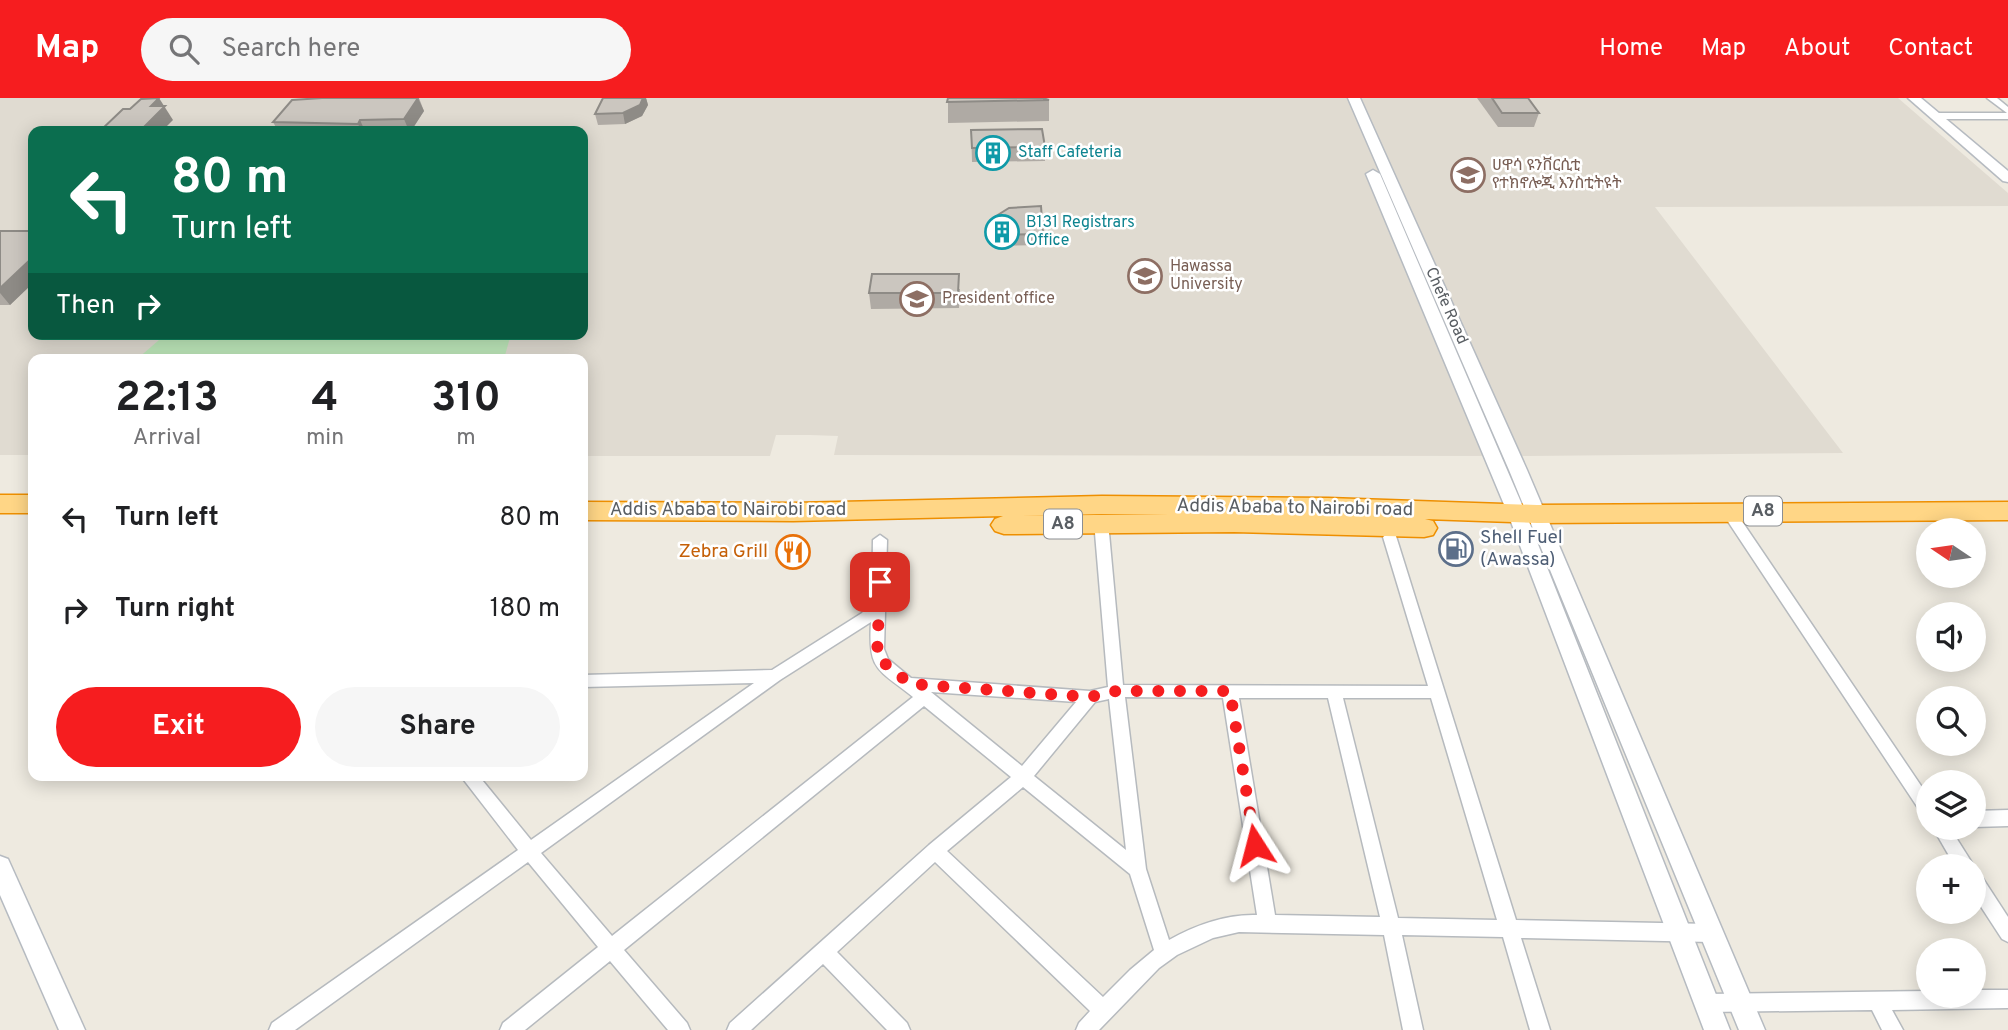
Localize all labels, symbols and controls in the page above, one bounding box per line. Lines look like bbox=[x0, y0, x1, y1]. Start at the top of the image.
search box bbox=[141, 18, 631, 81]
text: Map bbox=[35, 28, 99, 70]
icon: search bbox=[165, 30, 203, 68]
text: Search here bbox=[221, 33, 360, 66]
text: Home bbox=[1599, 34, 1663, 64]
text: Map bbox=[1701, 34, 1746, 64]
text: About bbox=[1784, 34, 1850, 64]
text: Contact bbox=[1888, 34, 1973, 64]
building icon: Staff Cafeteria bbox=[974, 134, 1012, 172]
place label: Staff Cafeteria bbox=[1018, 143, 1122, 163]
text: 80 m bbox=[171, 149, 288, 211]
icon: left bbox=[56, 154, 147, 245]
school or university icon: ሀዋሳ ዩንቨርሲቲ የተክኖሎጂ እንስቲትዩት bbox=[1449, 156, 1487, 194]
place label: ሀዋሳ ዩንቨርሲቲ የተክኖሎጂ እንስቲትዩት bbox=[1492, 156, 1622, 194]
text: Turn left bbox=[171, 210, 292, 250]
building icon: B131 Registrars Office bbox=[983, 213, 1021, 251]
place label: B131 Registrars Office bbox=[1026, 213, 1135, 251]
school or university icon: Hawassa University bbox=[1126, 257, 1164, 295]
place label: Hawassa University bbox=[1170, 257, 1243, 295]
street label: Chefe Road bbox=[1420, 264, 1472, 348]
school or university icon: President office bbox=[898, 280, 936, 318]
icon: right bbox=[129, 287, 167, 325]
place label: President office bbox=[942, 289, 1055, 309]
text: Then bbox=[56, 290, 115, 323]
text: 22:13 bbox=[115, 373, 219, 426]
text: 4 bbox=[312, 373, 339, 426]
text: 310 bbox=[431, 373, 501, 426]
text: Arrival bbox=[133, 424, 201, 453]
text: min bbox=[306, 424, 344, 453]
text: m bbox=[456, 424, 476, 453]
street label: Addis Ababa to Nairobi road bbox=[1176, 494, 1414, 522]
road number: A8 bbox=[1744, 496, 1782, 526]
street label: Addis Ababa to Nairobi road bbox=[610, 498, 846, 522]
icon: left bbox=[56, 500, 94, 538]
text: Turn left bbox=[115, 502, 219, 535]
text: 80 m bbox=[500, 502, 560, 535]
road number: A8 bbox=[1044, 510, 1082, 538]
north arrow bbox=[1916, 518, 1986, 588]
map controls bbox=[1916, 518, 1986, 1008]
place label: Shell Fuel (Awassa) bbox=[1480, 526, 1563, 572]
fuel station icon: Shell Fuel (Awassa) bbox=[1437, 530, 1475, 568]
restaurant icon: Zebra Grill bbox=[774, 533, 812, 571]
place label: Zebra Grill bbox=[679, 540, 768, 564]
pin bbox=[850, 552, 910, 612]
icon: arrive bbox=[861, 563, 899, 601]
icon: right bbox=[56, 591, 94, 629]
text: Turn right bbox=[115, 593, 235, 626]
text: 180 m bbox=[490, 593, 560, 626]
button: sound bbox=[1916, 602, 1986, 672]
button: search bbox=[1916, 686, 1986, 756]
button: Exit bbox=[56, 687, 301, 767]
button: Share bbox=[315, 687, 560, 767]
button: layers bbox=[1916, 770, 1986, 840]
position arrow bbox=[1218, 808, 1292, 882]
button: + bbox=[1916, 854, 1986, 924]
button: − bbox=[1916, 938, 1986, 1008]

